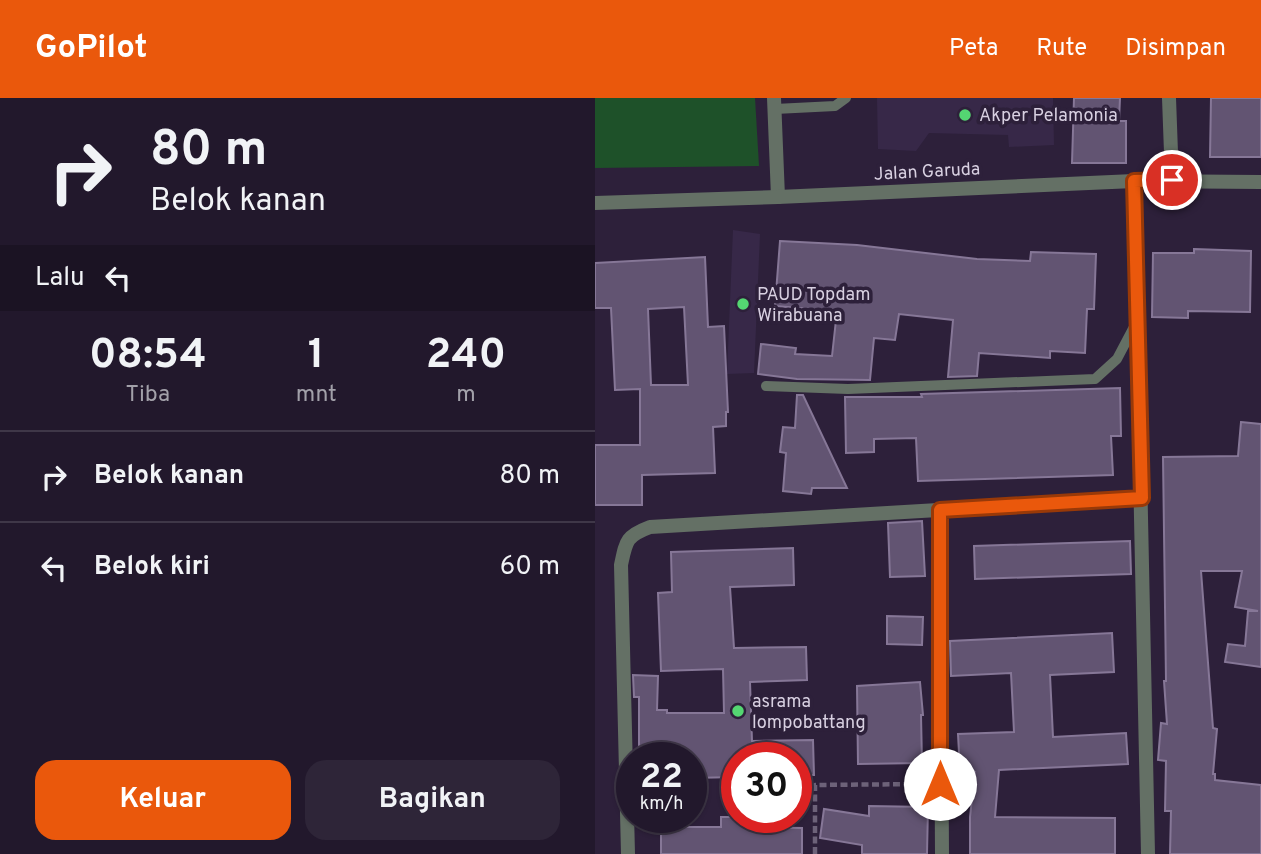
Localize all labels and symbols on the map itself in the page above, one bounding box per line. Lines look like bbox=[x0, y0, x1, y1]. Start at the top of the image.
place label: Akper Pelamonia bbox=[979, 105, 1118, 128]
marker: Akper Pelamonia bbox=[957, 107, 973, 123]
pin bbox=[1142, 150, 1202, 210]
street label: Jalan Garuda bbox=[873, 158, 981, 187]
place label: PAUD Topdam Wirabuana bbox=[757, 284, 871, 328]
marker: PAUD Topdam Wirabuana bbox=[735, 296, 751, 312]
place label: asrama lompobattang bbox=[752, 691, 866, 735]
marker: asrama lompobattang bbox=[730, 703, 746, 719]
speed limit sign: 30 bbox=[721, 742, 812, 833]
position arrow bbox=[903, 747, 977, 821]

